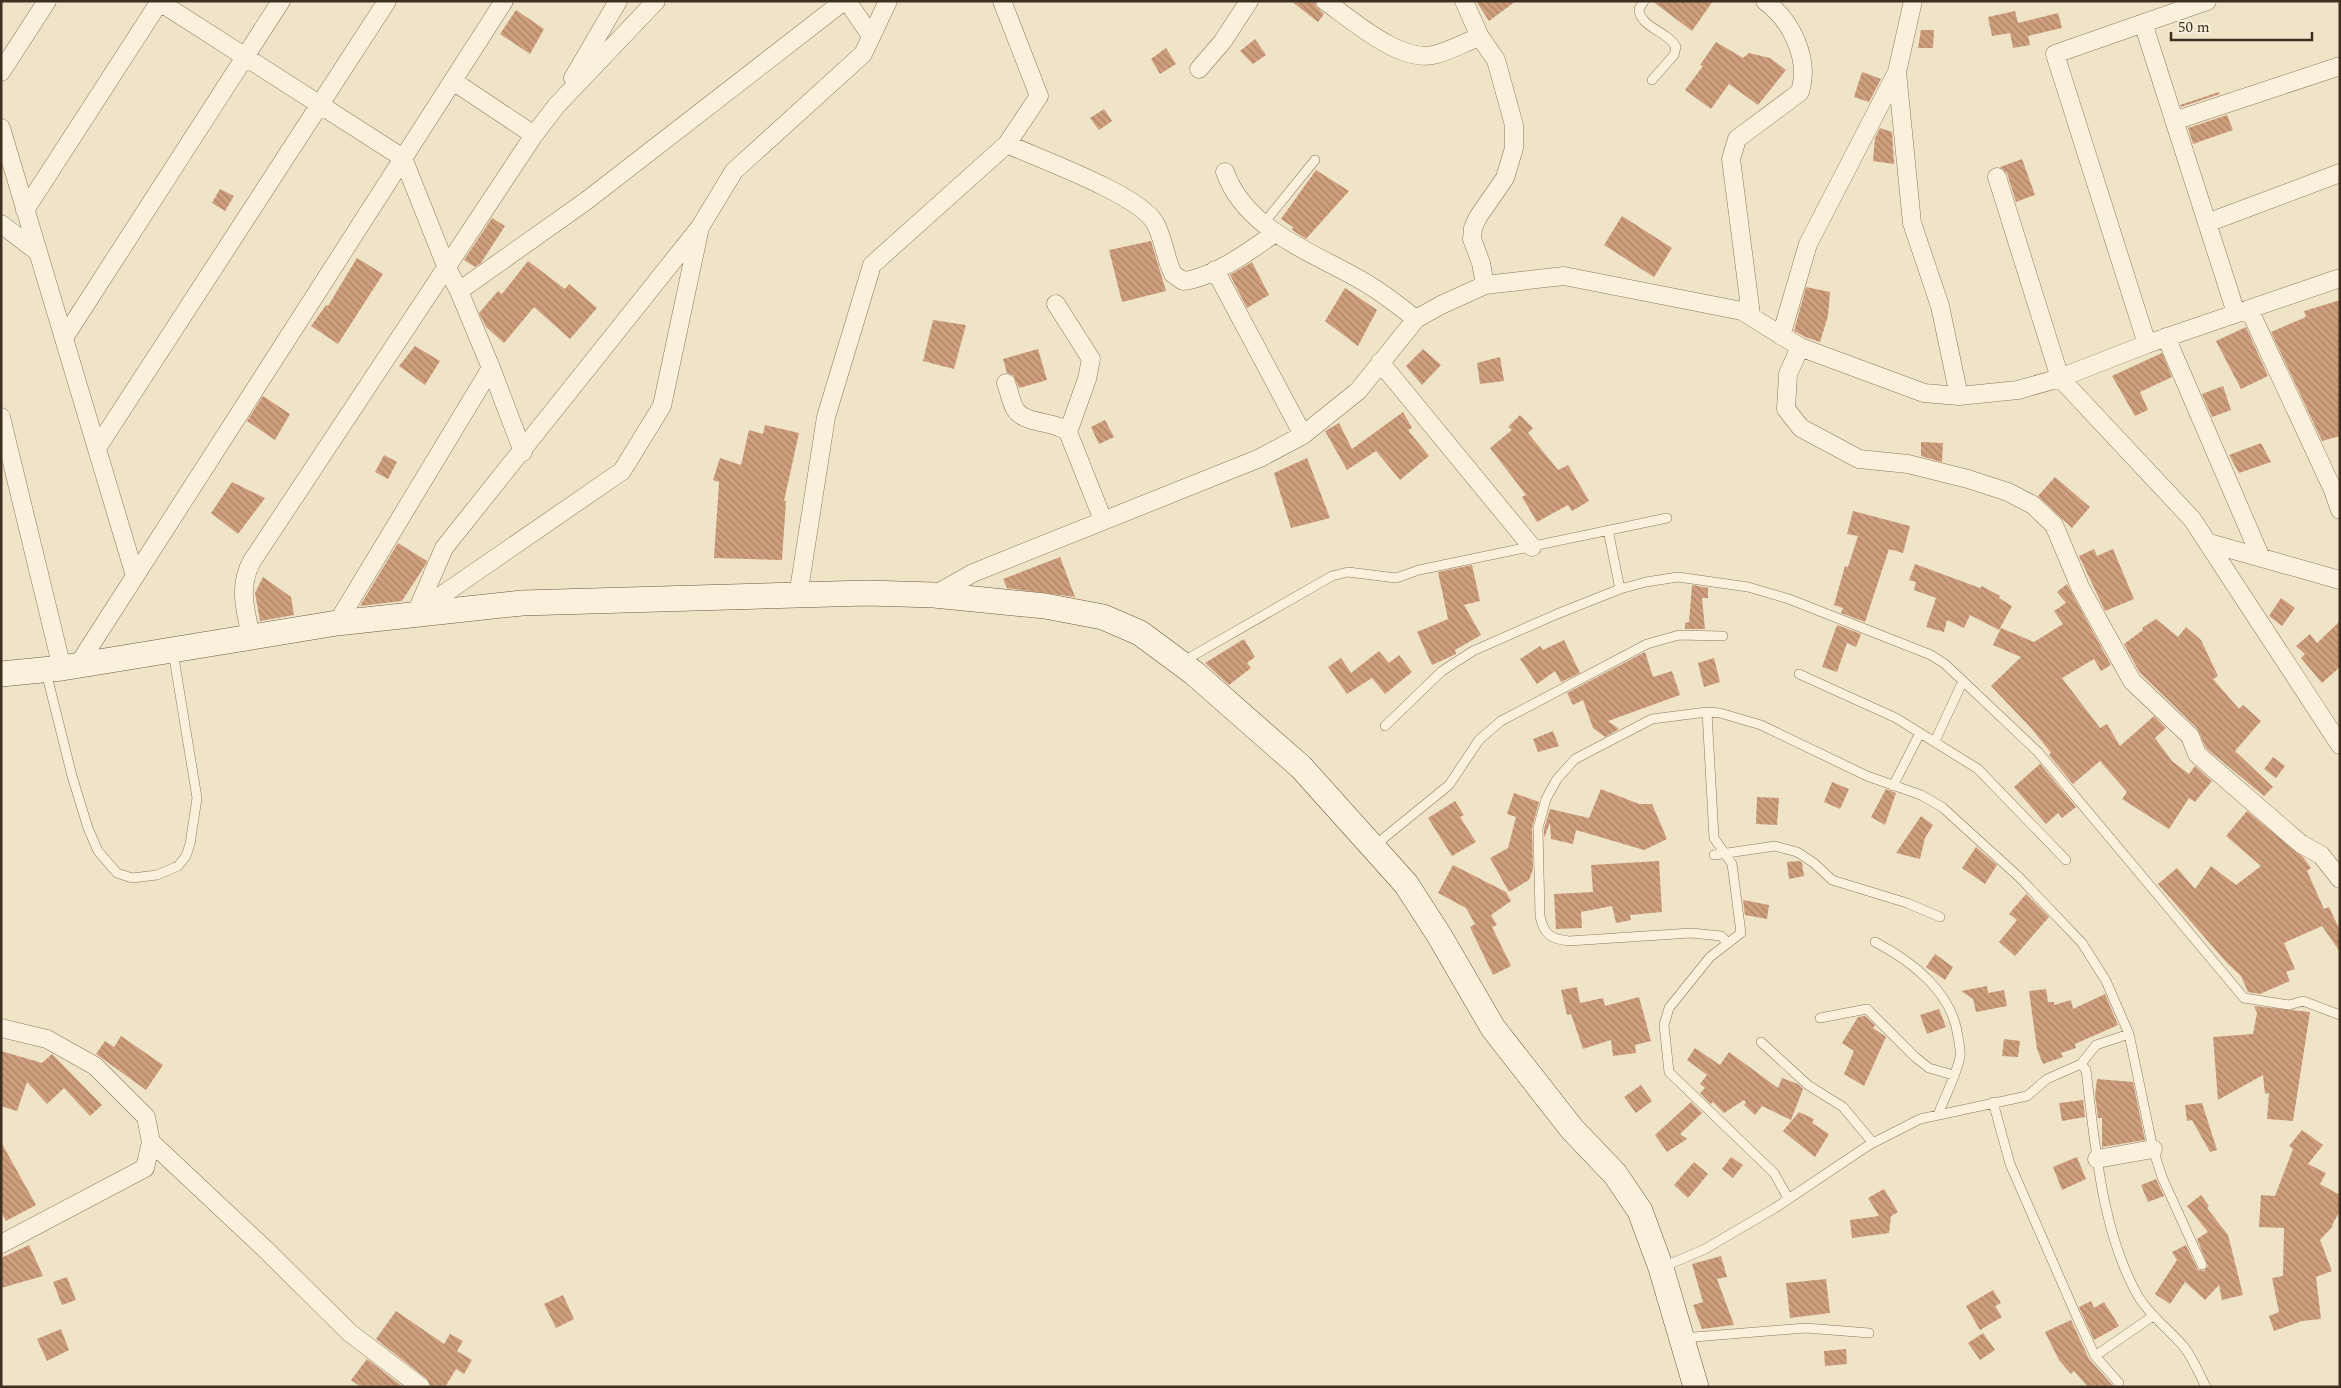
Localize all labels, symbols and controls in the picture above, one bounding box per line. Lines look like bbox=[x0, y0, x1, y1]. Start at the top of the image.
scale bar bbox=[2171, 10, 2312, 42]
text: 50 m bbox=[2178, 16, 2210, 39]

